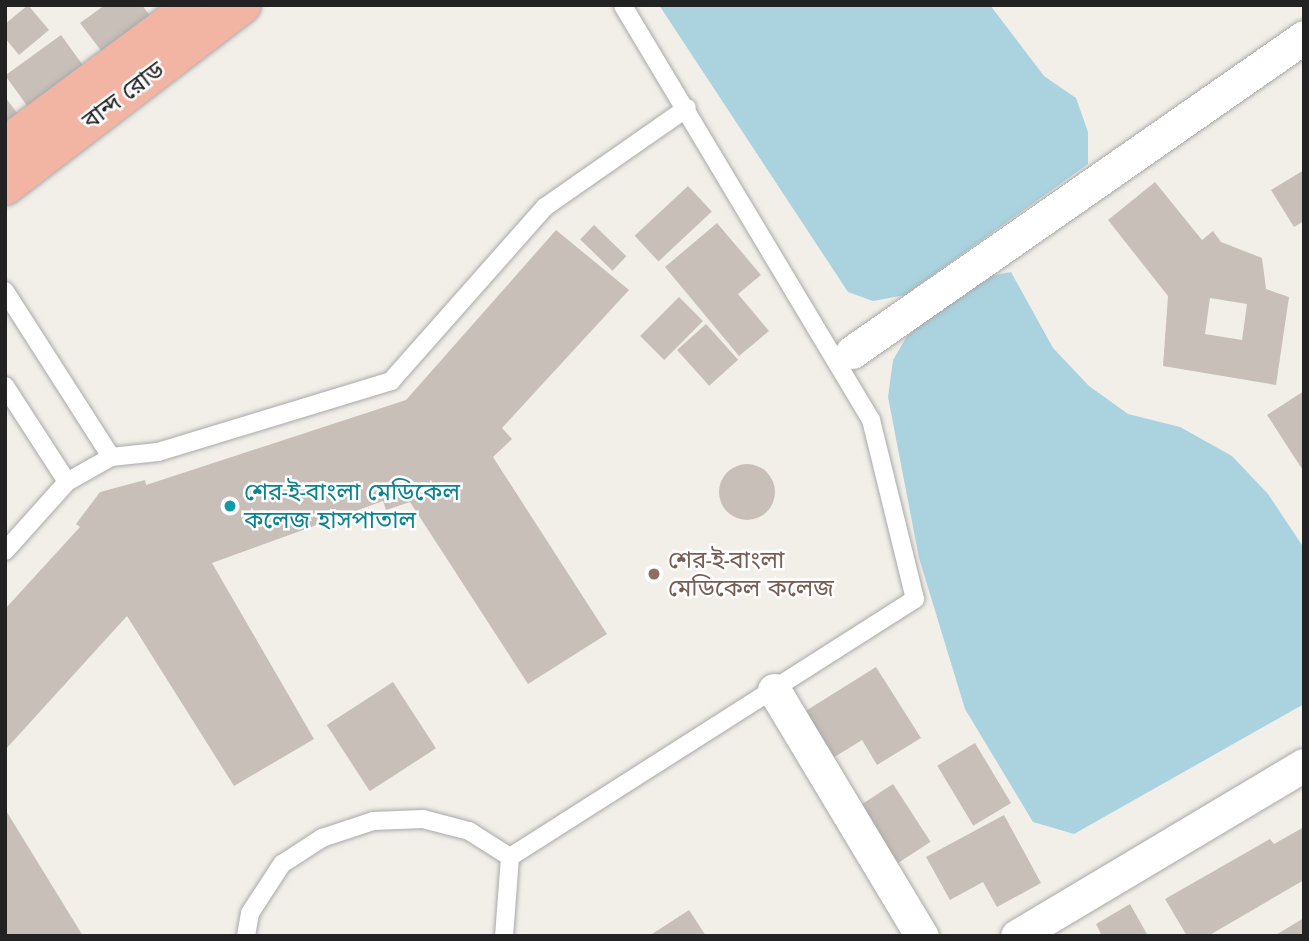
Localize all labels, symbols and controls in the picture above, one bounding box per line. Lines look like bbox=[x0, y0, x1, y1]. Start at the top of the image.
street label: বান্দ রোড bbox=[76, 55, 170, 135]
place label: শের-ই-বাংলা মেডিকেল কলেজ হাসপাতাল bbox=[244, 478, 460, 534]
marker: শের-ই-বাংলা মেডিকেল কলেজ হাসপাতাল bbox=[222, 498, 238, 514]
place label: শের-ই-বাংলা মেডিকেল কলেজ bbox=[668, 546, 834, 602]
marker: শের-ই-বাংলা মেডিকেল কলেজ bbox=[646, 566, 662, 582]

